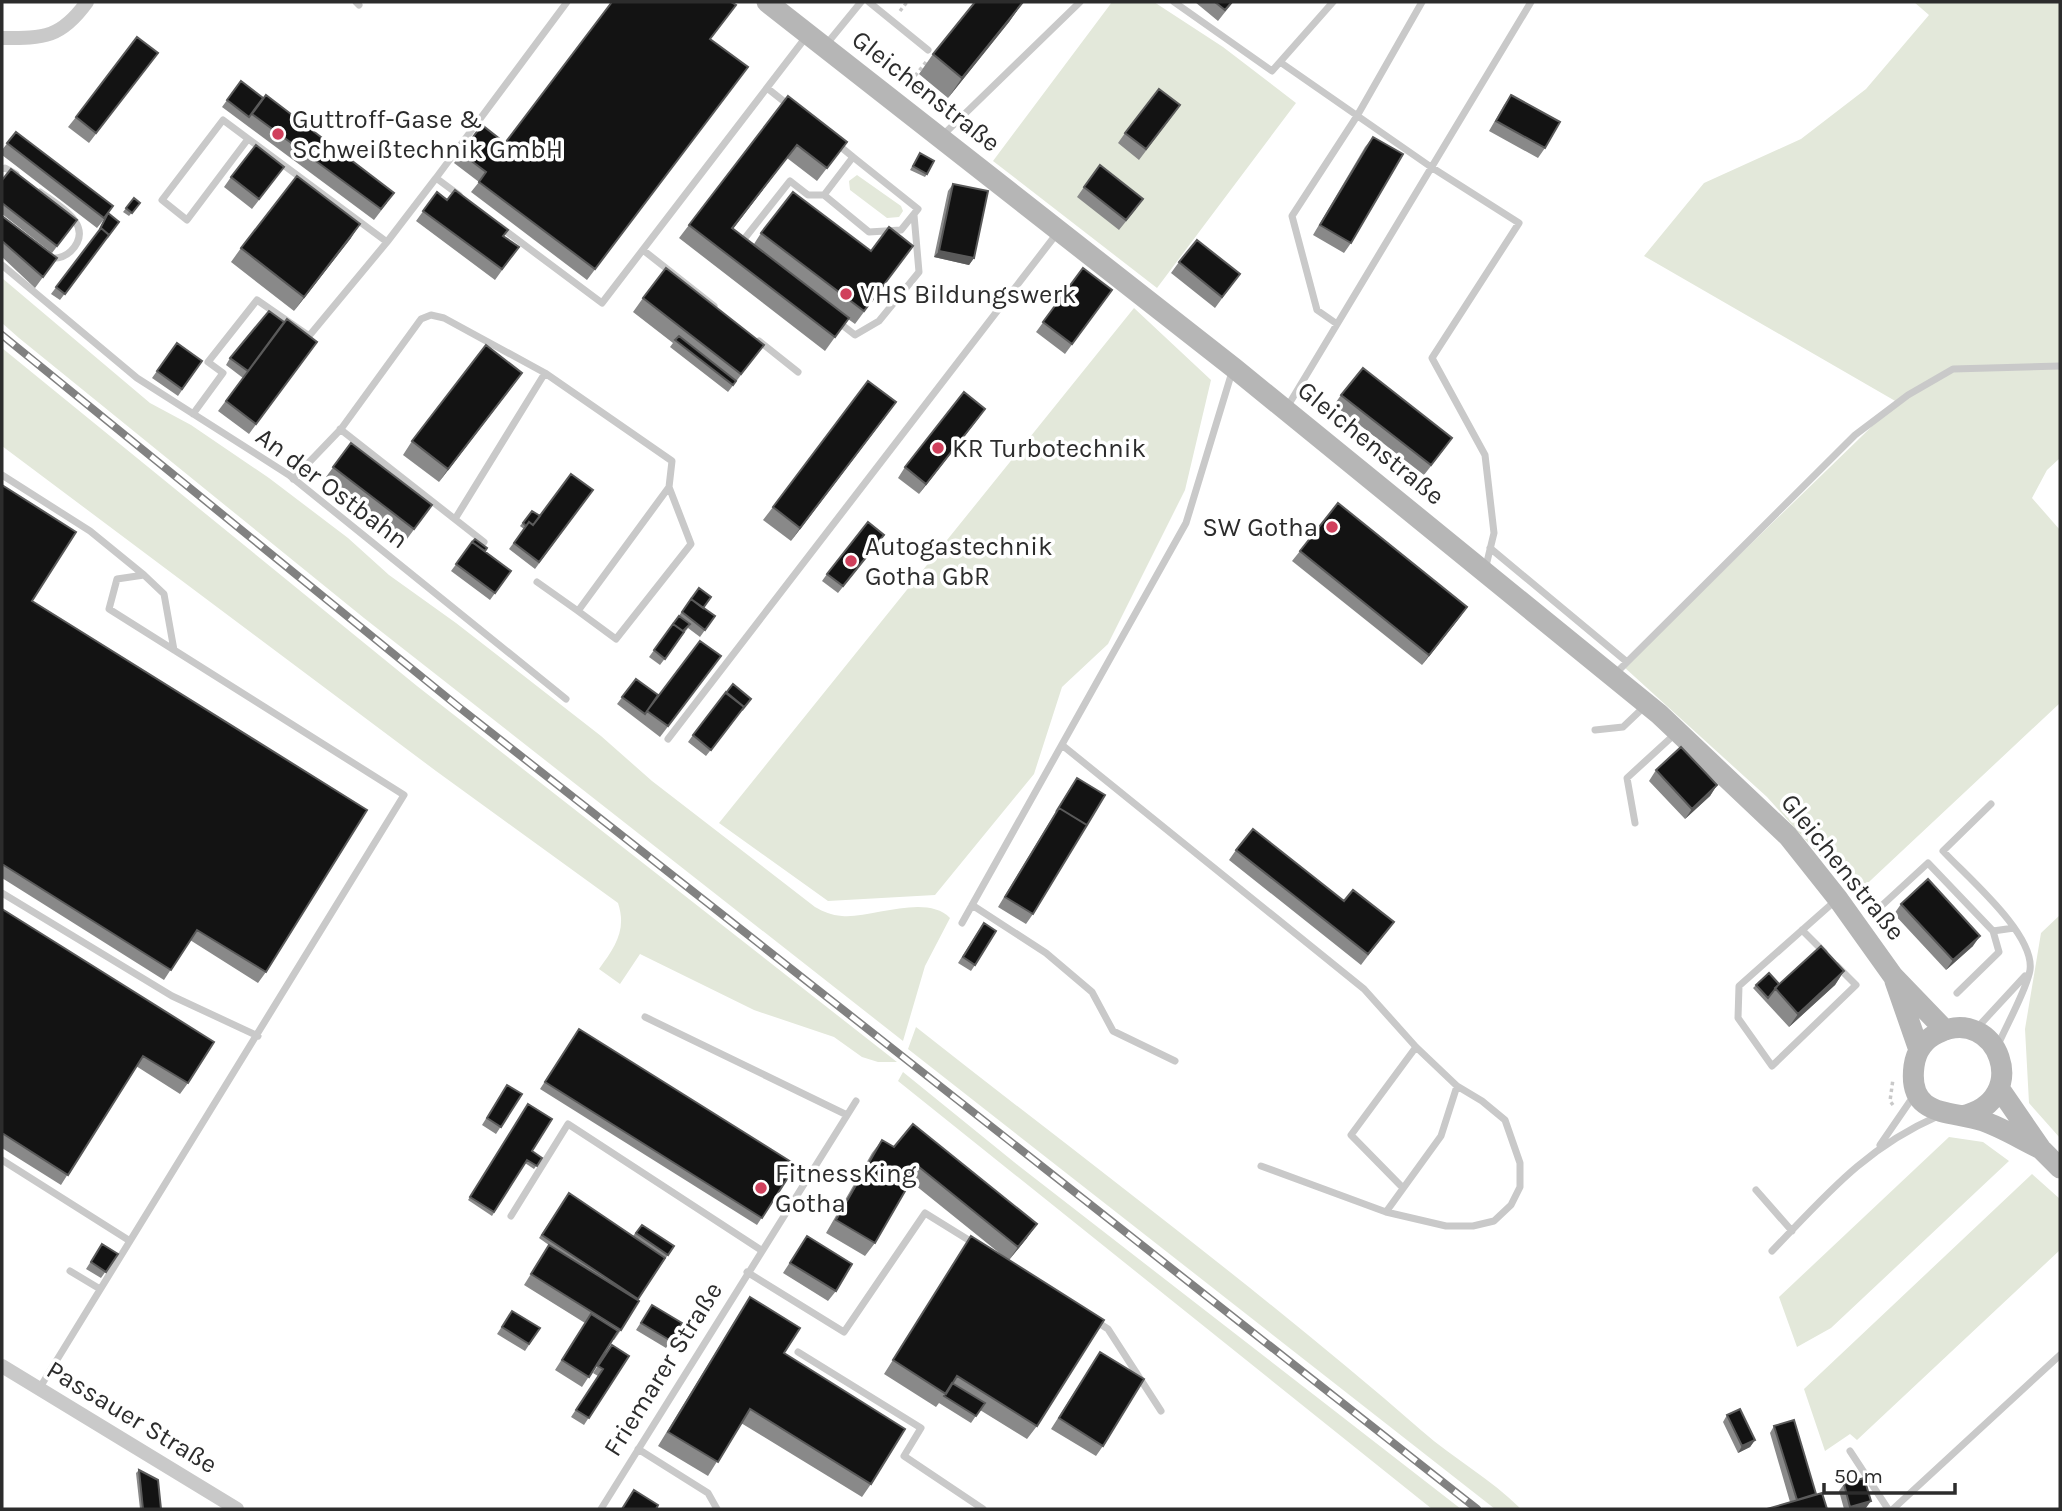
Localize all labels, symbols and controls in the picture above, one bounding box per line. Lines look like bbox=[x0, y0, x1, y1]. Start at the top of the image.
street label: Gleichenstraße bbox=[846, 23, 1006, 159]
place label: Guttroff-Gase & Schweißtechnik GmbH bbox=[292, 104, 563, 165]
marker: Guttroff-Gase & Schweißtechnik GmbH bbox=[270, 126, 286, 142]
place label: VHS Bildungswerk bbox=[860, 279, 1077, 310]
marker: VHS Bildungswerk bbox=[838, 286, 854, 302]
street label: Gleichenstraße bbox=[1291, 374, 1451, 512]
street label: An der Ostbahn bbox=[250, 421, 414, 555]
place label: KR Turbotechnik bbox=[952, 433, 1146, 464]
marker: KR Turbotechnik bbox=[930, 440, 946, 456]
place label: SW Gotha bbox=[1202, 512, 1318, 543]
marker: SW Gotha bbox=[1324, 519, 1340, 535]
place label: Autogastechnik Gotha GbR bbox=[865, 531, 1053, 592]
marker: Autogastechnik Gotha GbR bbox=[843, 553, 859, 569]
street label: Gleichenstraße bbox=[1774, 787, 1912, 947]
place label: FitnessKing Gotha bbox=[775, 1158, 917, 1219]
marker: FitnessKing Gotha bbox=[753, 1180, 769, 1196]
street label: Friemarer Straße bbox=[597, 1276, 729, 1462]
street label: Passauer Straße bbox=[41, 1354, 223, 1480]
scale bar bbox=[1824, 1452, 1955, 1496]
text: 50 m bbox=[1834, 1464, 1883, 1488]

